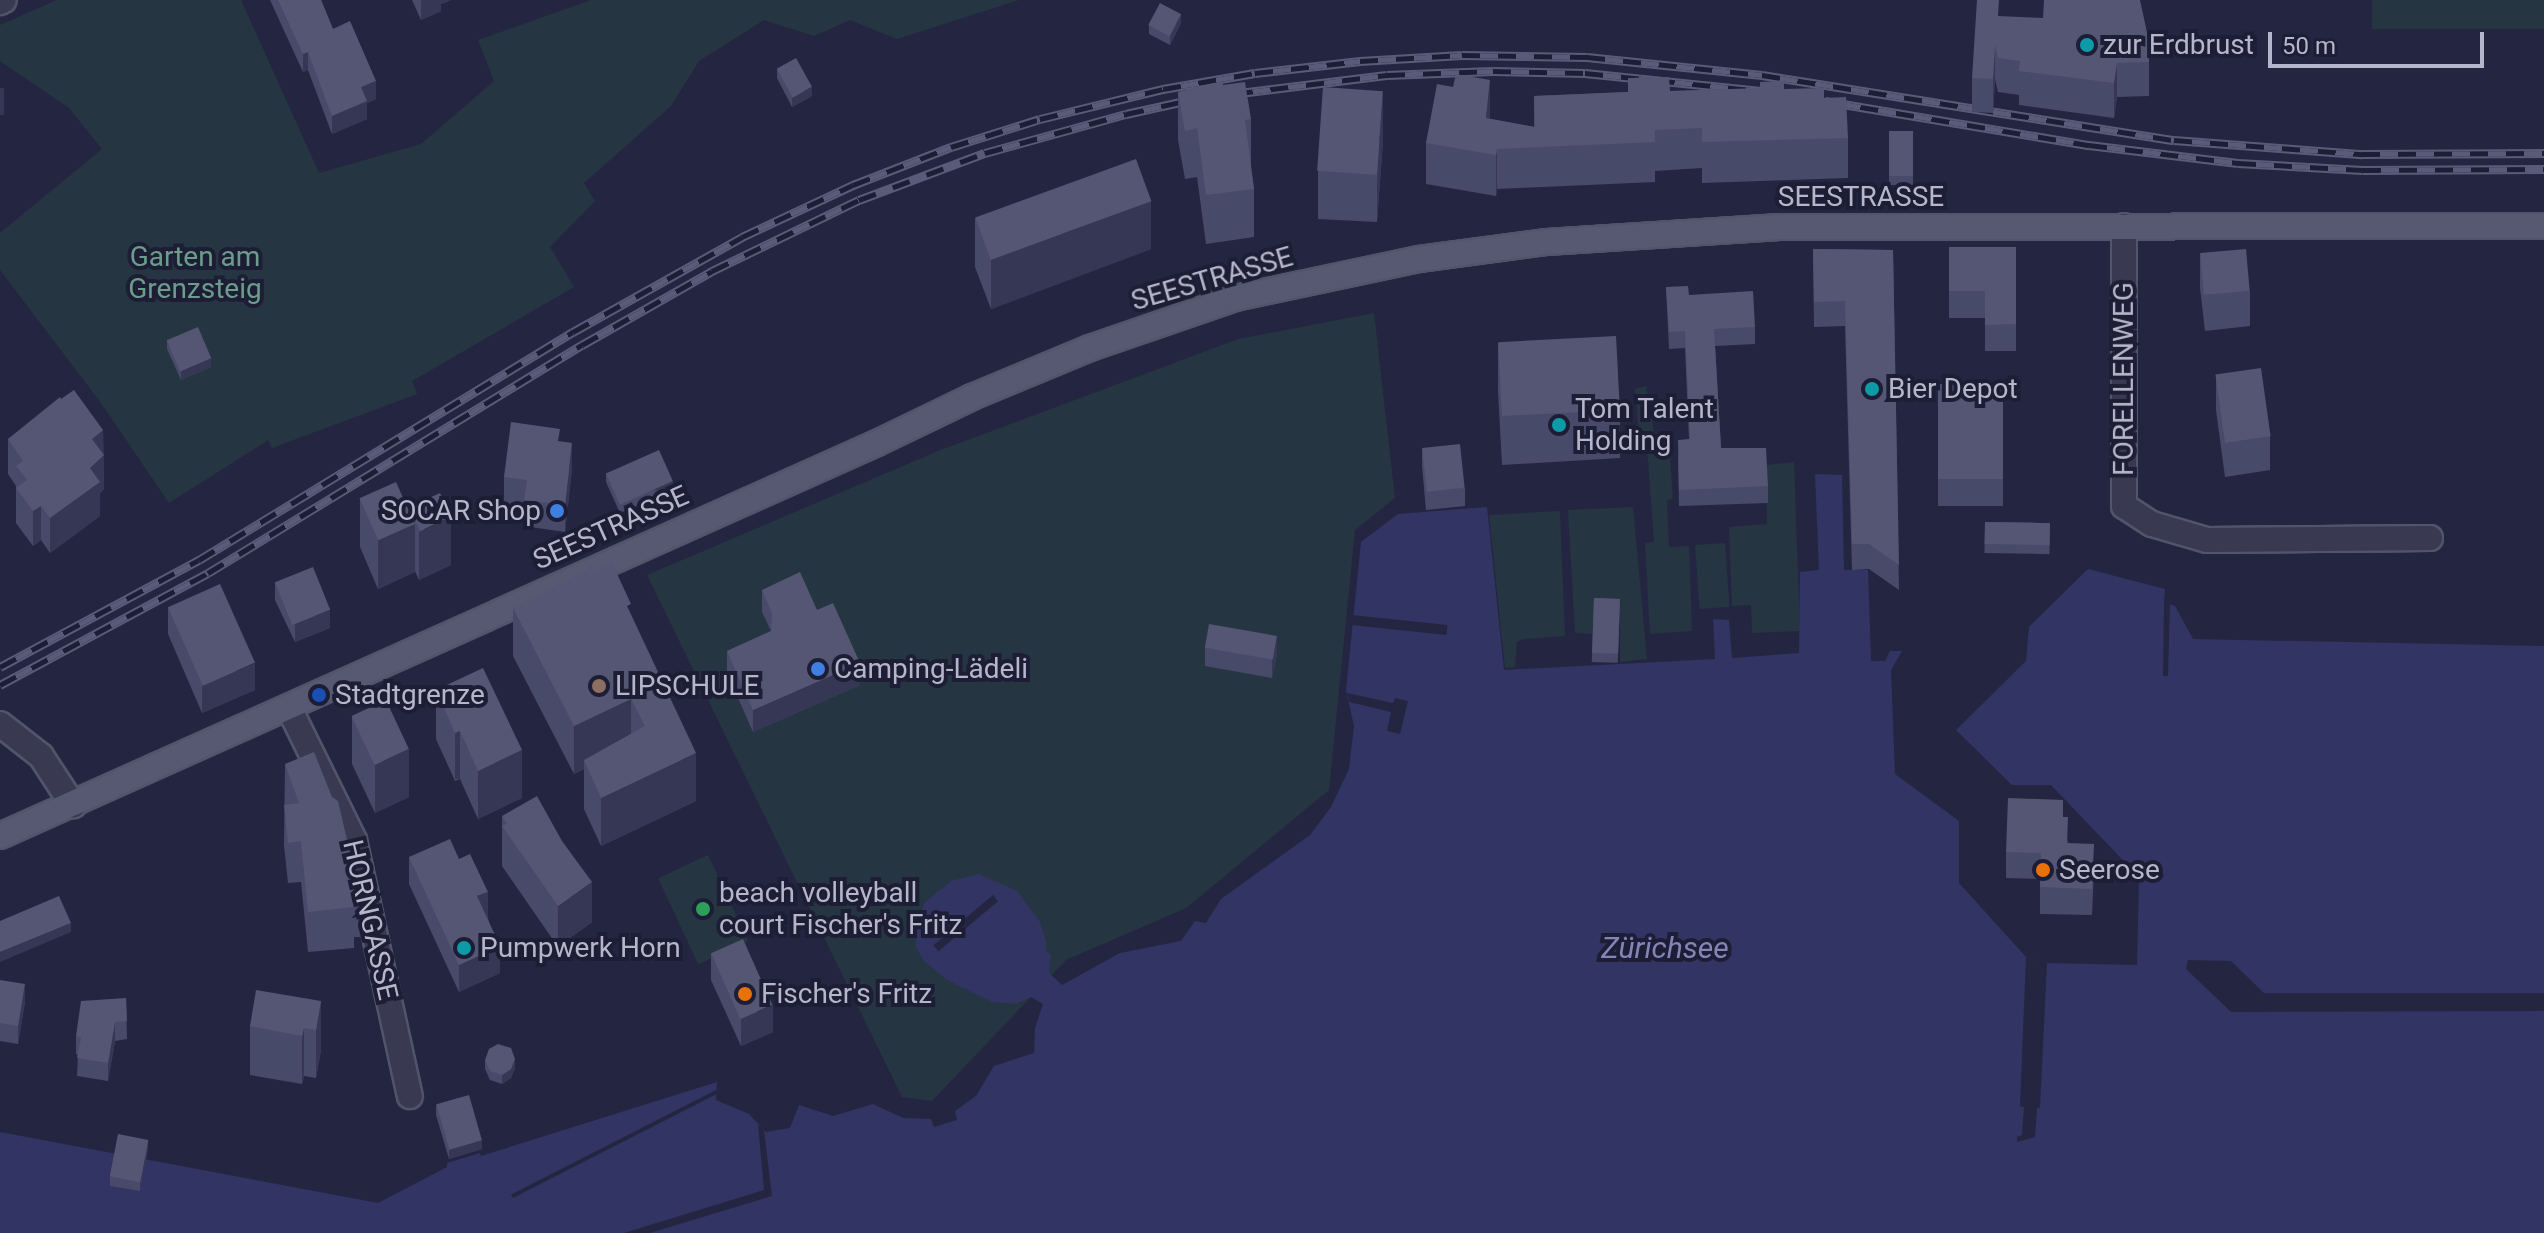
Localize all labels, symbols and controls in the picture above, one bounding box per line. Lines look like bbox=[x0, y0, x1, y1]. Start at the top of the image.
scale bar bbox=[2272, 16, 2488, 66]
place label: zur Erdbrust bbox=[2103, 28, 2254, 62]
text: 50 m bbox=[2282, 32, 2336, 60]
marker: zur Erdbrust bbox=[2078, 36, 2096, 54]
street label: SEESTRASSE bbox=[1778, 180, 1944, 214]
park label: Garten am Grenzsteig bbox=[128, 240, 262, 306]
street label: SEESTRASSE bbox=[1127, 240, 1297, 318]
street label: FORELLENWEG bbox=[2107, 282, 2141, 476]
place label: Bier Depot bbox=[1888, 372, 2018, 406]
marker: Bier Depot bbox=[1863, 380, 1881, 398]
place label: Tom Talent Holding bbox=[1575, 392, 1714, 458]
marker: Tom Talent Holding bbox=[1550, 416, 1568, 434]
street label: SEESTRASSE bbox=[528, 479, 694, 577]
place label: SOCAR Shop bbox=[381, 494, 541, 528]
marker: SOCAR Shop bbox=[548, 502, 566, 520]
place label: Camping-Lädeli bbox=[834, 652, 1028, 686]
marker: Camping-Lädeli bbox=[809, 660, 827, 678]
place label: LIPSCHULE bbox=[615, 669, 759, 703]
marker: LIPSCHULE bbox=[590, 677, 608, 695]
place label: Stadtgrenze bbox=[335, 678, 485, 712]
marker: Stadtgrenze bbox=[310, 686, 328, 704]
street label: HORNGASSE bbox=[335, 837, 405, 1003]
place label: Seerose bbox=[2059, 853, 2160, 887]
marker: Seerose bbox=[2034, 861, 2052, 879]
place label: beach volleyball court Fischer's Fritz bbox=[719, 876, 962, 942]
marker: beach volleyball court Fischer's Fritz bbox=[694, 900, 712, 918]
water label: Zürichsee bbox=[1601, 930, 1729, 966]
place label: Pumpwerk Horn bbox=[480, 931, 681, 965]
marker: Pumpwerk Horn bbox=[455, 939, 473, 957]
place label: Fischer's Fritz bbox=[761, 977, 932, 1011]
marker: Fischer's Fritz bbox=[736, 985, 754, 1003]

